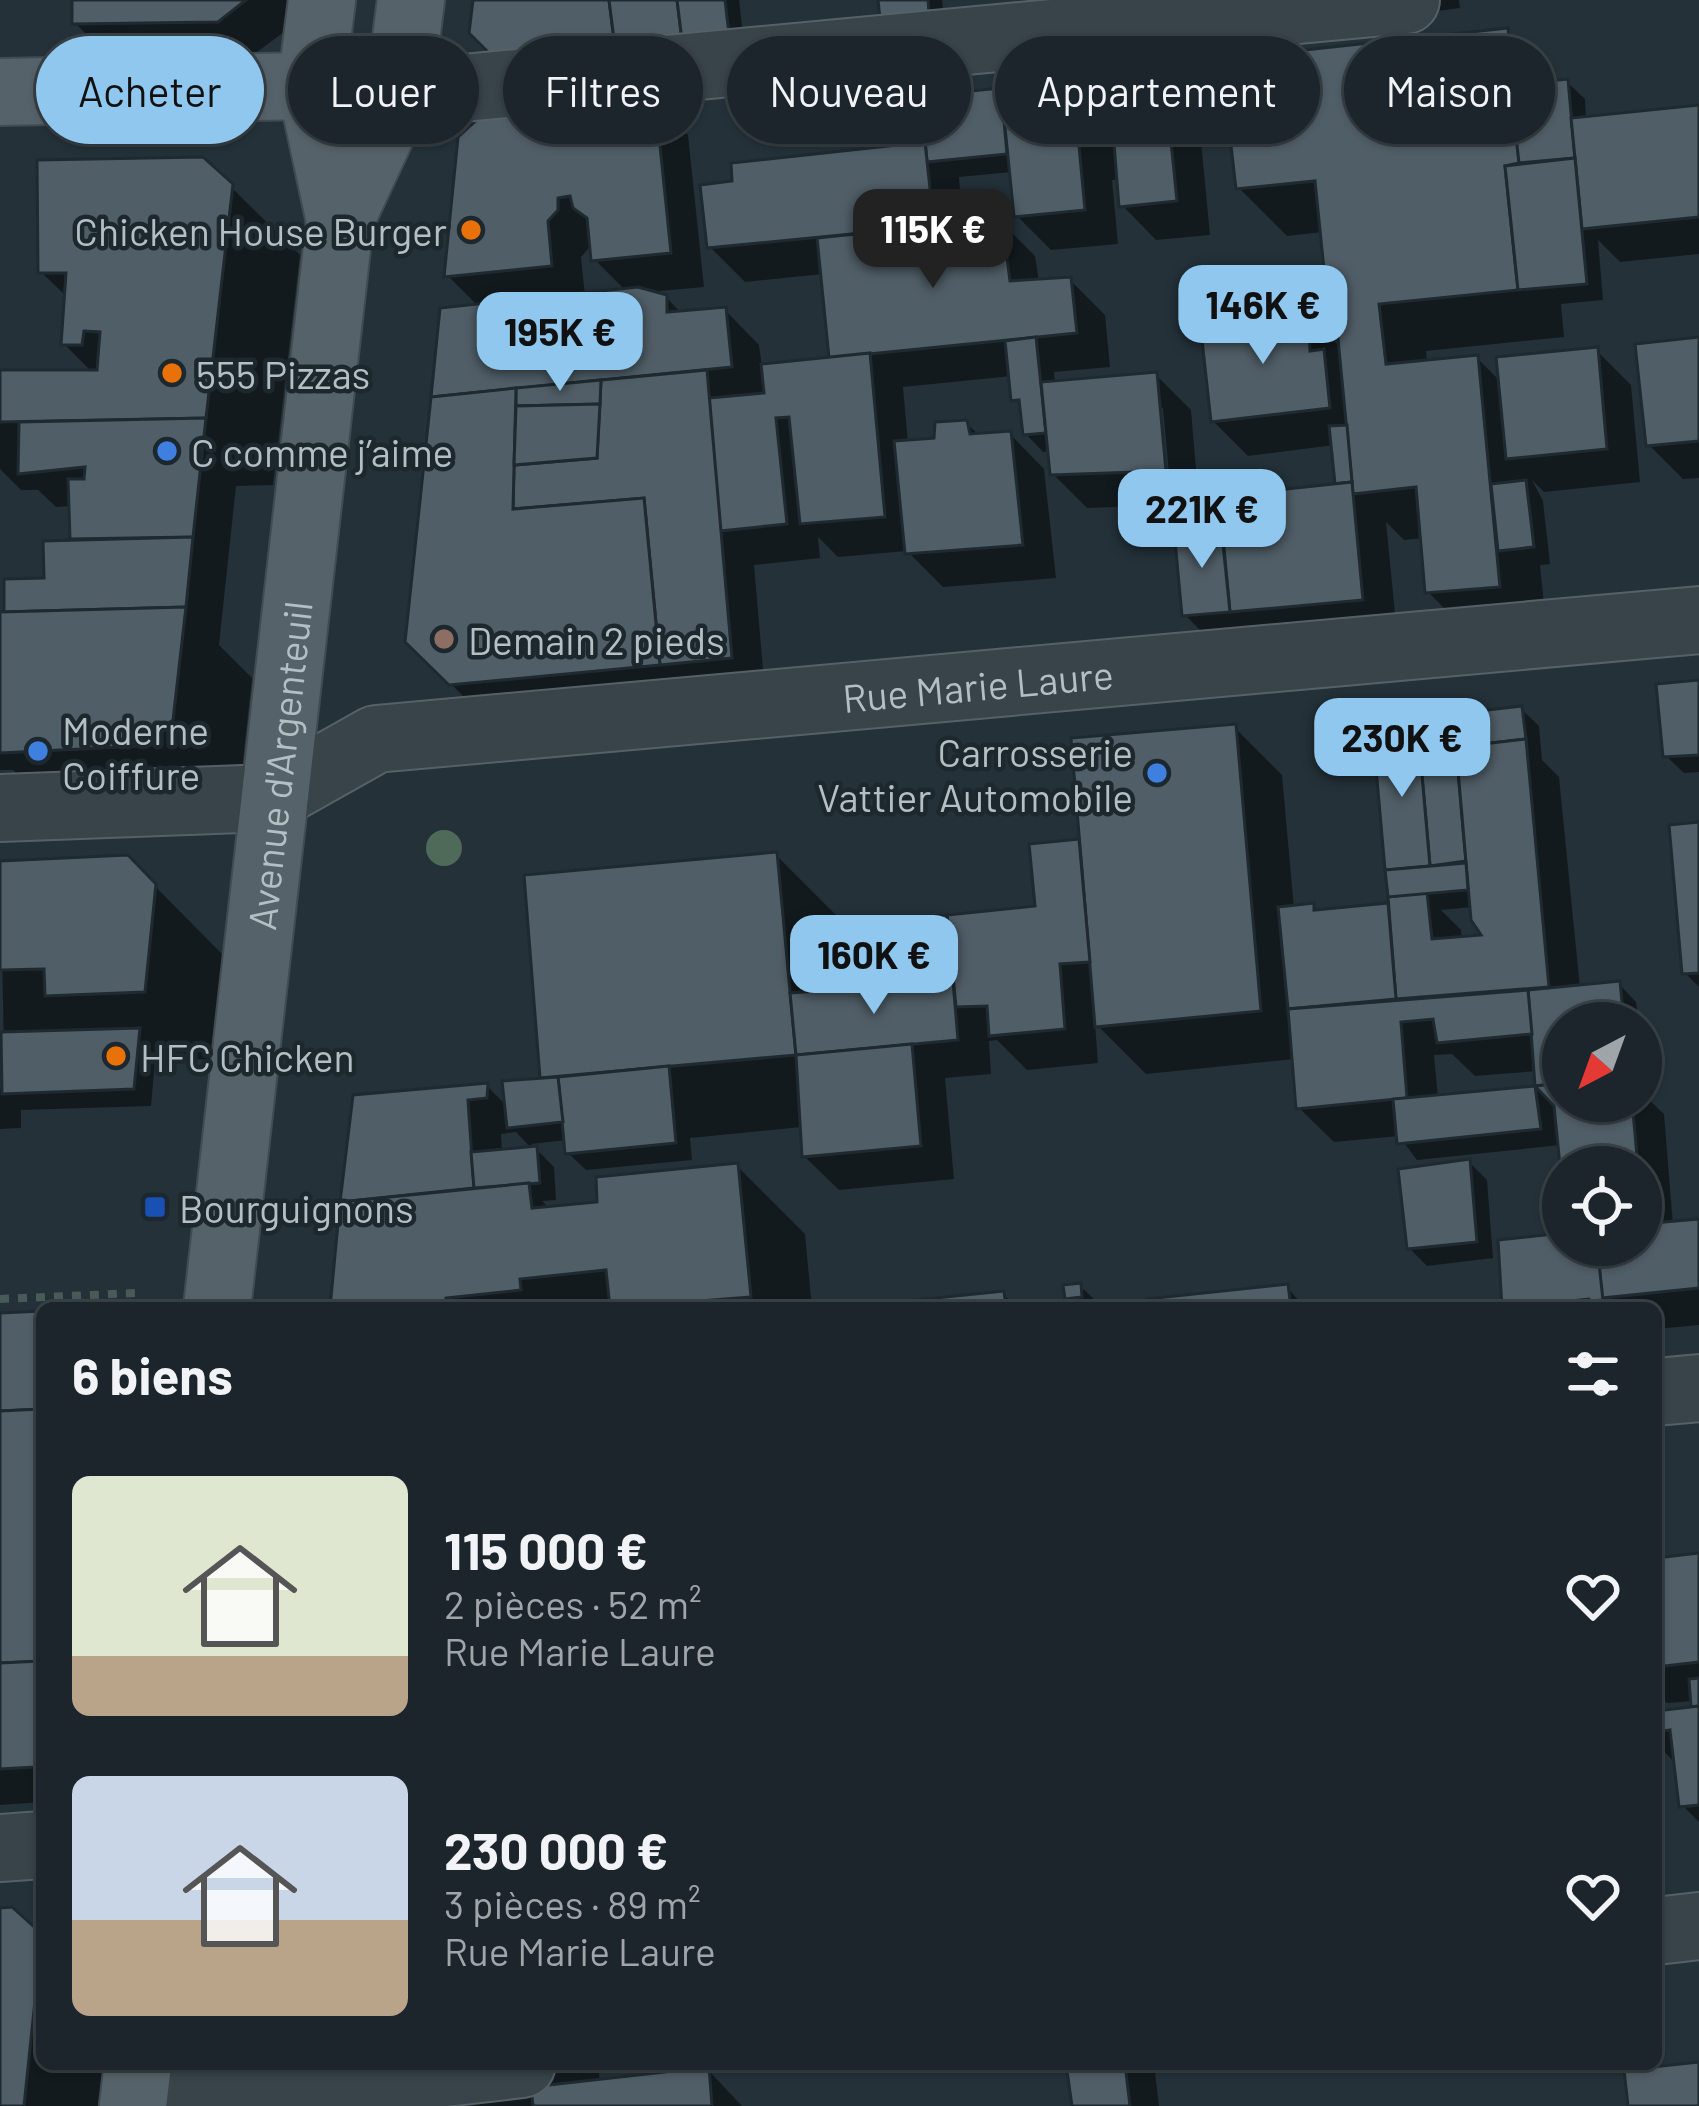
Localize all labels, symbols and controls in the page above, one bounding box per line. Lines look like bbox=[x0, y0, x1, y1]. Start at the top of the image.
chip: Acheter bbox=[36, 36, 264, 144]
chip: Louer bbox=[288, 36, 479, 144]
chip: Filtres bbox=[503, 36, 703, 144]
chip: Nouveau bbox=[727, 36, 971, 144]
chip: Appartement bbox=[995, 36, 1320, 144]
chip: Maison bbox=[1344, 36, 1555, 144]
pin: 115K € bbox=[835, 189, 1031, 291]
text: 115K € bbox=[880, 204, 986, 251]
place label: Chicken House Burger bbox=[74, 207, 447, 254]
marker: Chicken House Burger bbox=[458, 217, 484, 243]
pin: 146K € bbox=[1165, 265, 1361, 367]
text: 146K € bbox=[1205, 280, 1321, 327]
pin: 195K € bbox=[462, 292, 658, 394]
text: 195K € bbox=[504, 307, 616, 354]
place label: 555 Pizzas bbox=[196, 350, 370, 397]
marker: 555 Pizzas bbox=[159, 360, 185, 386]
place label: C comme j’aime bbox=[191, 428, 453, 475]
marker: C comme j’aime bbox=[154, 438, 180, 464]
pin: 221K € bbox=[1104, 469, 1300, 571]
text: 221K € bbox=[1145, 484, 1259, 531]
street label: Avenue d'Argenteuil bbox=[236, 599, 320, 932]
place label: Demain 2 pieds bbox=[468, 616, 725, 663]
marker: Demain 2 pieds bbox=[431, 626, 457, 652]
street label: Rue Marie Laure bbox=[840, 649, 1115, 720]
pin: 230K € bbox=[1304, 698, 1500, 800]
place label: Moderne Coiffure bbox=[62, 706, 209, 798]
text: 230K € bbox=[1341, 713, 1463, 760]
place label: Carrosserie Vattier Automobile bbox=[817, 728, 1133, 820]
marker: Moderne Coiffure bbox=[25, 738, 51, 764]
marker: Carrosserie Vattier Automobile bbox=[1144, 760, 1170, 786]
pin: 160K € bbox=[776, 915, 972, 1017]
text: 160K € bbox=[817, 930, 931, 977]
north arrow bbox=[1542, 1002, 1662, 1122]
map controls bbox=[1542, 1002, 1662, 1266]
place label: HFC Chicken bbox=[140, 1033, 355, 1080]
marker: HFC Chicken bbox=[103, 1043, 129, 1069]
button: locate bbox=[1542, 1146, 1662, 1266]
place label: Bourguignons bbox=[179, 1184, 414, 1231]
marker: Bourguignons bbox=[142, 1194, 168, 1220]
icon: filters bbox=[1560, 1341, 1626, 1407]
text: 6 biens bbox=[72, 1344, 233, 1405]
text: 115 000 € bbox=[444, 1519, 648, 1580]
icon: home bbox=[168, 1524, 312, 1668]
icon: heart bbox=[1560, 1563, 1626, 1629]
text: 2 pièces · 52 m² bbox=[444, 1580, 702, 1627]
text: Rue Marie Laure bbox=[444, 1627, 716, 1674]
text: 230 000 € bbox=[444, 1819, 668, 1880]
icon: home bbox=[168, 1824, 312, 1968]
icon: heart bbox=[1560, 1863, 1626, 1929]
text: 3 pièces · 89 m² bbox=[444, 1880, 701, 1927]
text: Rue Marie Laure bbox=[444, 1927, 716, 1974]

